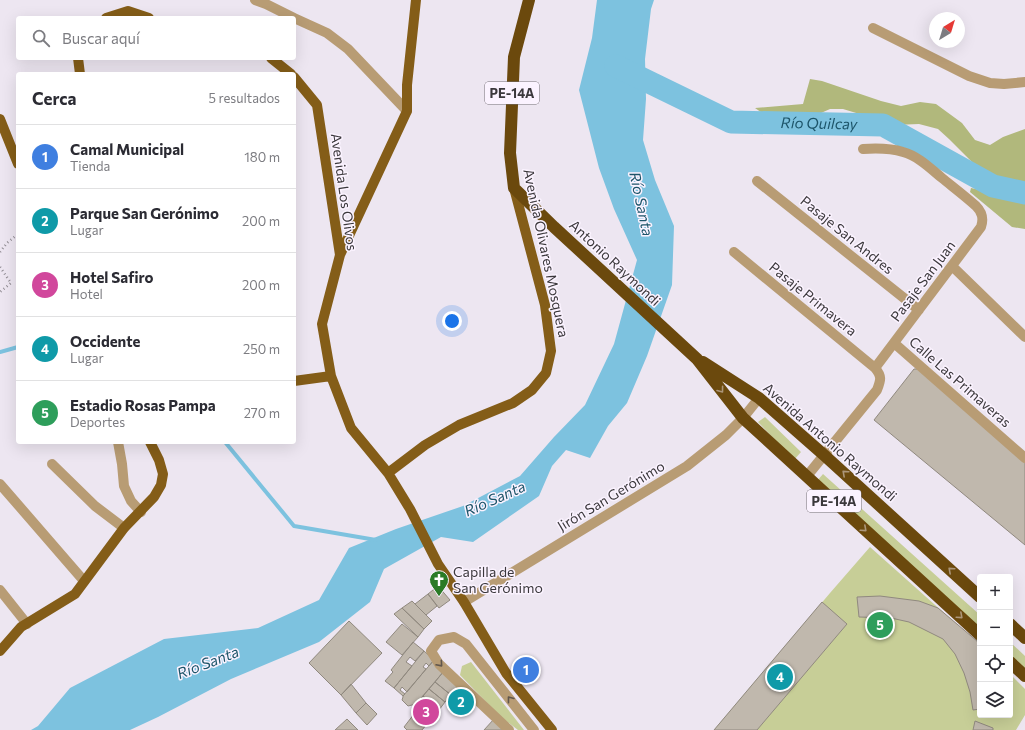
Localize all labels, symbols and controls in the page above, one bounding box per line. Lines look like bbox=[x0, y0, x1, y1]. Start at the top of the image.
north arrow bbox=[929, 12, 965, 48]
search box bbox=[16, 16, 296, 60]
icon: search bbox=[30, 27, 52, 49]
text: Buscar aquí bbox=[62, 29, 140, 47]
road number: PE-14A bbox=[485, 82, 539, 104]
text: Cerca bbox=[32, 88, 77, 109]
text: 5 resultados bbox=[209, 90, 280, 106]
water label: Río Quilcay bbox=[781, 113, 859, 133]
street label: Avenida Los Olivos bbox=[328, 132, 361, 252]
text: Camal Municipal bbox=[70, 140, 184, 158]
text: 1 bbox=[42, 149, 48, 165]
text: 180 m bbox=[244, 149, 280, 165]
text: Tienda bbox=[70, 158, 110, 174]
street label: Avenida Olivares Mosquera bbox=[520, 167, 573, 339]
water label: Río Santa bbox=[626, 170, 658, 238]
street label: Pasaje San Andres bbox=[797, 192, 897, 277]
text: Parque San Gerónimo bbox=[70, 204, 219, 222]
text: 2 bbox=[41, 213, 49, 229]
text: 200 m bbox=[242, 213, 280, 229]
street label: Antonio Raymondi bbox=[566, 216, 664, 309]
text: Lugar bbox=[70, 222, 104, 238]
street label: Pasaje San Juan bbox=[887, 237, 959, 325]
street label: Pasaje Primavera bbox=[766, 258, 861, 339]
text: Hotel Safiro bbox=[70, 268, 153, 286]
text: 3 bbox=[41, 277, 49, 293]
text: 200 m bbox=[242, 277, 280, 293]
text: Hotel bbox=[70, 286, 103, 302]
your location bbox=[442, 311, 462, 331]
text: Occidente bbox=[70, 332, 140, 350]
street label: Calle Las Primaveras bbox=[906, 333, 1015, 430]
text: 4 bbox=[41, 341, 49, 357]
text: 250 m bbox=[243, 341, 280, 357]
text: Lugar bbox=[70, 350, 104, 366]
street label: Avenida Antonio Raymondi bbox=[760, 379, 901, 504]
one-way arrow bbox=[716, 385, 723, 392]
text: Estadio Rosas Pampa bbox=[70, 396, 216, 414]
text: 5 bbox=[41, 405, 49, 421]
text: 270 m bbox=[244, 405, 280, 421]
text: Deportes bbox=[70, 414, 125, 430]
street label: Jirón San Gerónimo bbox=[554, 457, 667, 534]
one-way arrow bbox=[842, 471, 850, 478]
water label: Río Santa bbox=[461, 477, 528, 520]
road number: PE-14A bbox=[807, 490, 861, 512]
one-way arrow bbox=[859, 524, 867, 532]
place label: Capilla de San Gerónimo bbox=[453, 563, 543, 596]
one-way arrow bbox=[948, 568, 956, 575]
church icon: Capilla de San Gerónimo bbox=[428, 569, 450, 597]
map controls bbox=[977, 574, 1013, 718]
button: + bbox=[977, 574, 1013, 610]
pin: 5 bbox=[867, 610, 893, 640]
button: − bbox=[977, 610, 1013, 646]
one-way arrow bbox=[955, 612, 963, 619]
water label: Río Santa bbox=[174, 642, 241, 682]
button: locate bbox=[977, 646, 1013, 682]
pin: 1 bbox=[513, 655, 539, 685]
one-way arrow bbox=[436, 659, 443, 667]
pin: 4 bbox=[767, 662, 793, 692]
button: layers bbox=[977, 682, 1013, 718]
pin: 2 bbox=[448, 687, 474, 717]
pin: 3 bbox=[413, 697, 439, 727]
one-way arrow bbox=[507, 697, 514, 704]

